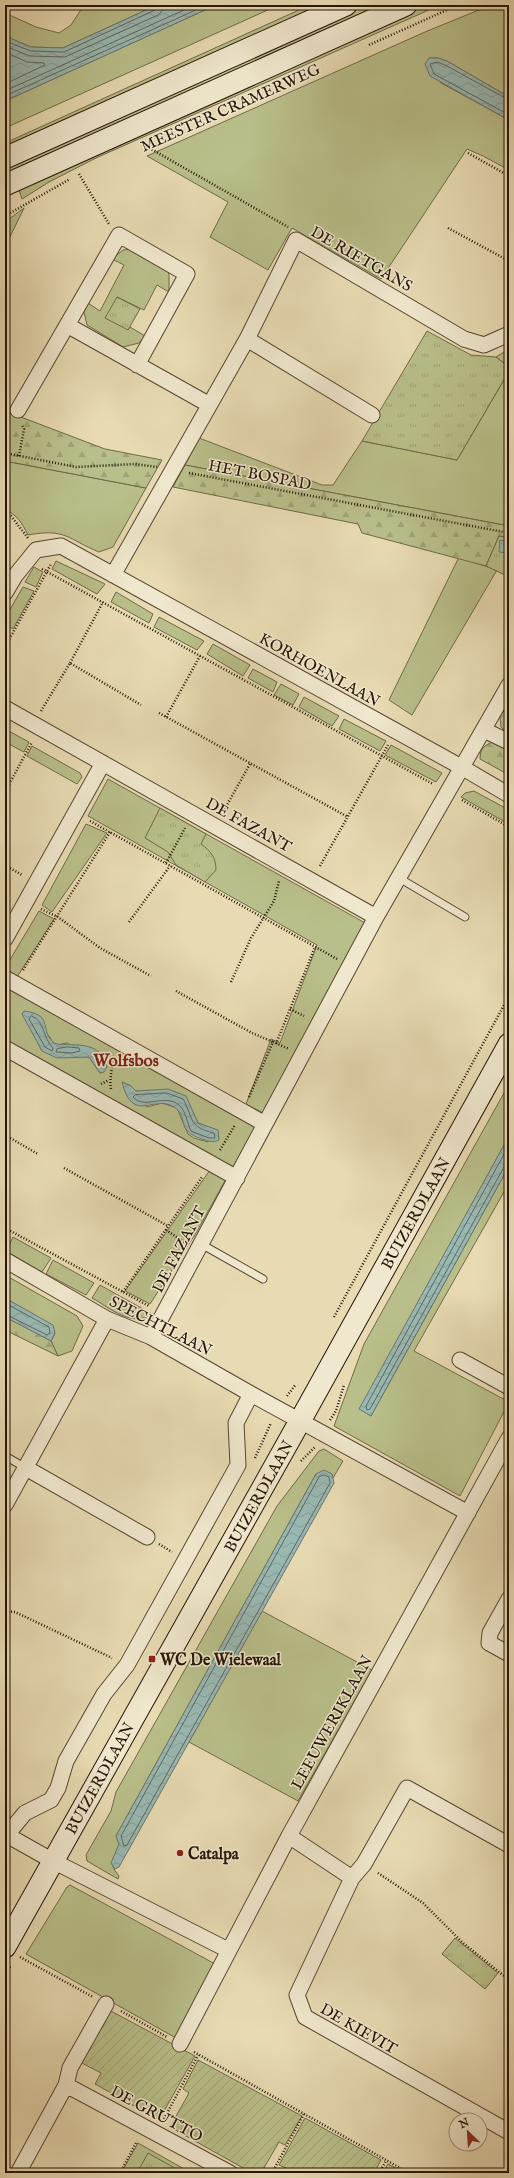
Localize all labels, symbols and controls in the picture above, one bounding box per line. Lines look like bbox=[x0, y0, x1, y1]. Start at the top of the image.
street label: MEESTER CRAMERWEG bbox=[138, 60, 324, 158]
street label: DE RIETGANS bbox=[307, 223, 415, 297]
street label: HET BOSPAD bbox=[206, 456, 313, 496]
street label: KORHOENLAAN bbox=[255, 629, 383, 712]
street label: DE FAZANT bbox=[202, 794, 295, 858]
district label: Wolfsbos bbox=[92, 1051, 159, 1072]
street label: BUIZERDLAAN bbox=[378, 1154, 456, 1273]
street label: DE FAZANT bbox=[149, 1203, 211, 1297]
street label: SPECHTLAAN bbox=[106, 1292, 215, 1361]
street label: BUIZERDLAAN bbox=[221, 1437, 299, 1556]
place label: WC De Wielewaal bbox=[159, 1651, 282, 1671]
street label: LEEUWERIKLAAN bbox=[287, 1652, 378, 1794]
marker: WC De Wielewaal bbox=[147, 1654, 157, 1664]
street label: BUIZERDLAAN bbox=[62, 1719, 140, 1838]
place label: Catalpa bbox=[188, 1845, 240, 1865]
marker: Catalpa bbox=[175, 1848, 185, 1858]
street label: DE KIEVIT bbox=[316, 2000, 400, 2060]
street label: DE GRUTTO bbox=[106, 2082, 206, 2148]
north arrow bbox=[448, 2112, 488, 2152]
text: N bbox=[456, 2115, 472, 2133]

